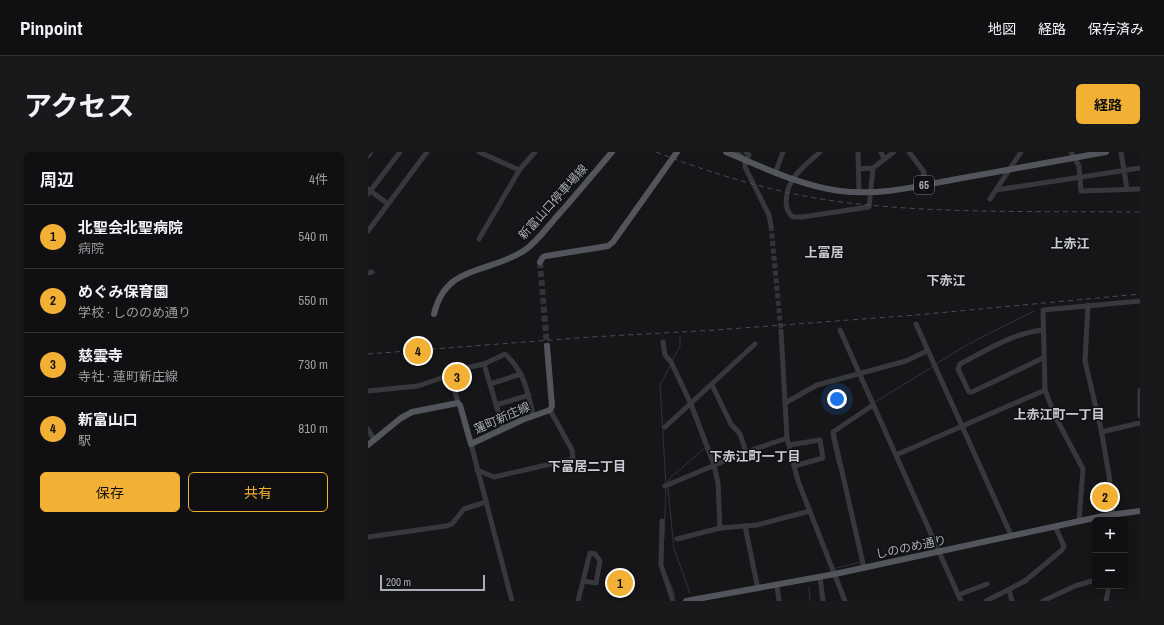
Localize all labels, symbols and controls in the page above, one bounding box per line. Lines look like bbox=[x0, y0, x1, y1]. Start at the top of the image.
text: Pinpoint bbox=[20, 15, 82, 41]
text: 地図 bbox=[988, 20, 1016, 38]
text: 経路 bbox=[1038, 20, 1066, 38]
text: 保存済み bbox=[1088, 20, 1144, 38]
button: 経路 bbox=[1076, 84, 1140, 124]
text: アクセス bbox=[24, 87, 135, 125]
street label: 新富山口停車場線 bbox=[515, 161, 591, 243]
text: 周辺 bbox=[40, 168, 74, 191]
text: 4件 bbox=[309, 171, 328, 188]
road number: 65 bbox=[914, 176, 934, 194]
text: 北聖会北聖病院 bbox=[78, 217, 183, 238]
text: 1 bbox=[50, 228, 56, 245]
text: 540 m bbox=[298, 228, 328, 245]
district label: 上赤江 bbox=[1050, 235, 1090, 252]
text: 病院 bbox=[78, 240, 104, 257]
district label: 上冨居 bbox=[804, 244, 844, 261]
district label: 下赤江 bbox=[926, 272, 966, 289]
text: めぐみ保育園 bbox=[78, 281, 168, 302]
text: 2 bbox=[50, 292, 56, 309]
text: 550 m bbox=[298, 292, 328, 309]
text: 学校 · しののめ通り bbox=[78, 304, 191, 321]
pin: 4 bbox=[405, 336, 431, 366]
text: 慈雲寺 bbox=[78, 345, 123, 366]
text: 3 bbox=[50, 356, 56, 373]
text: 730 m bbox=[298, 356, 328, 373]
pin: 3 bbox=[444, 362, 470, 392]
text: 寺社 · 蓮町新庄線 bbox=[78, 368, 178, 385]
your location bbox=[827, 389, 847, 409]
street label: 蓮町新庄線 bbox=[471, 398, 533, 438]
district label: 上赤江町一丁目 bbox=[1013, 406, 1105, 423]
text: 新富山口 bbox=[78, 409, 138, 430]
text: 4 bbox=[50, 420, 56, 437]
text: 810 m bbox=[298, 420, 328, 437]
text: 駅 bbox=[78, 432, 91, 449]
district label: 下赤江町一丁目 bbox=[709, 448, 801, 465]
district label: 下冨居二丁目 bbox=[548, 458, 626, 475]
button: 保存 bbox=[40, 472, 180, 512]
button: 共有 bbox=[188, 472, 328, 512]
pin: 2 bbox=[1092, 482, 1118, 512]
map controls bbox=[1092, 517, 1128, 589]
button: + bbox=[1092, 517, 1128, 553]
street label: しののめ通り bbox=[874, 532, 948, 562]
button: − bbox=[1092, 553, 1128, 589]
pin: 1 bbox=[607, 568, 633, 598]
scale bar bbox=[380, 573, 485, 592]
text: 200 m bbox=[386, 575, 411, 589]

